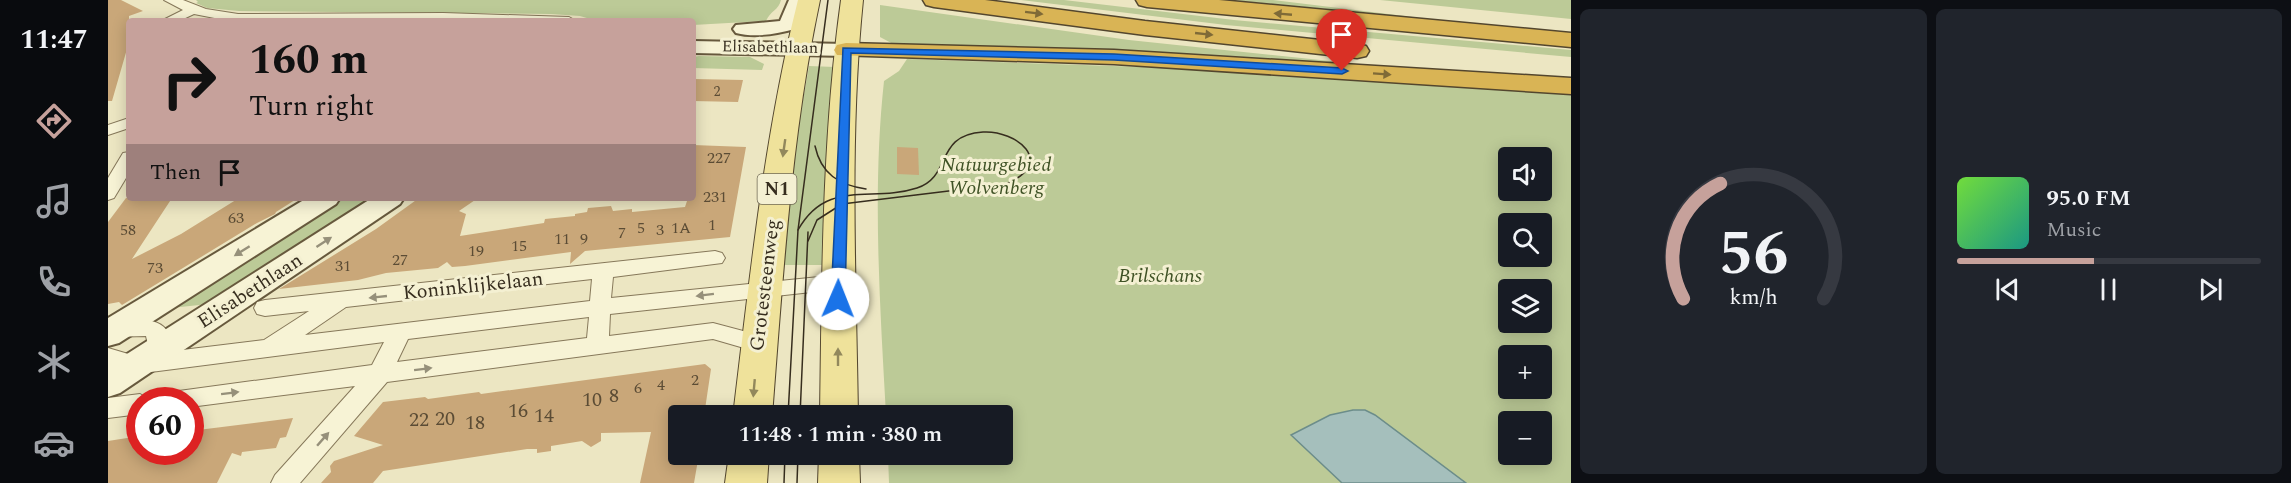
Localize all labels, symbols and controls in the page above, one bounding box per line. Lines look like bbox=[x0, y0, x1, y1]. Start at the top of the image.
one-way arrow bbox=[1024, 9, 1043, 18]
one-way arrow bbox=[1273, 9, 1292, 19]
pin bbox=[1316, 9, 1367, 71]
icon: arrive bbox=[1325, 18, 1358, 51]
text: 11:47 bbox=[20, 19, 88, 61]
text: 160 m bbox=[249, 29, 368, 92]
one-way arrow bbox=[1194, 29, 1213, 39]
street label: Elisabethlaan bbox=[722, 34, 818, 60]
icon: right bbox=[150, 42, 228, 120]
one-way arrow bbox=[1372, 69, 1391, 78]
house number: 2 bbox=[714, 81, 721, 102]
text: Turn right bbox=[249, 86, 374, 128]
icon: directions bbox=[33, 100, 75, 142]
one-way arrow bbox=[779, 138, 788, 157]
house number: 227 bbox=[707, 146, 731, 170]
map controls bbox=[1498, 147, 1552, 465]
button: sound bbox=[1498, 147, 1552, 201]
park label: Natuurgebied Wolvenberg bbox=[941, 150, 1052, 203]
text: Then bbox=[150, 156, 201, 189]
icon: arrive bbox=[213, 156, 246, 189]
road number: N1 bbox=[758, 174, 796, 204]
icon: music bbox=[33, 180, 75, 222]
text: 95.0 FM bbox=[2047, 182, 2131, 215]
house number: 231 bbox=[703, 185, 727, 209]
house number: 63 bbox=[228, 206, 244, 230]
text: 56 bbox=[1718, 207, 1788, 302]
house number: 1 bbox=[708, 213, 716, 237]
button: search bbox=[1498, 213, 1552, 267]
text: Music bbox=[2047, 215, 2101, 245]
house number: 5 bbox=[637, 216, 645, 240]
house number: 1A bbox=[671, 216, 691, 240]
street label: Grotesteenweg bbox=[742, 217, 788, 353]
house number: 58 bbox=[120, 218, 136, 242]
house number: 3 bbox=[656, 218, 664, 242]
house number: 7 bbox=[618, 221, 626, 245]
house number: 11 bbox=[554, 227, 570, 251]
house number: 9 bbox=[580, 227, 588, 251]
house number: 15 bbox=[511, 234, 527, 258]
one-way arrow bbox=[316, 236, 333, 247]
house number: 19 bbox=[468, 239, 484, 263]
street label: Elisabethlaan bbox=[191, 246, 309, 336]
one-way arrow bbox=[234, 246, 250, 257]
house number: 27 bbox=[392, 248, 408, 272]
house number: 31 bbox=[335, 254, 351, 278]
house number: 73 bbox=[147, 256, 163, 280]
icon: phone bbox=[33, 261, 75, 303]
park label: Brilschans bbox=[1118, 261, 1202, 291]
street label: Koninklijkelaan bbox=[401, 264, 545, 308]
position arrow bbox=[806, 267, 870, 331]
icon: previous bbox=[1991, 273, 2024, 306]
icon: pause bbox=[2092, 273, 2125, 306]
icon: next bbox=[2194, 273, 2227, 306]
button: layers bbox=[1498, 279, 1552, 333]
text: km/h bbox=[1729, 281, 1777, 314]
one-way arrow bbox=[696, 290, 715, 300]
one-way arrow bbox=[368, 292, 387, 302]
icon: climate bbox=[33, 341, 75, 383]
button: + bbox=[1498, 345, 1552, 399]
one-way arrow bbox=[833, 348, 843, 367]
one-way arrow bbox=[414, 365, 433, 374]
house number: 2 bbox=[691, 368, 699, 392]
house number: 4 bbox=[657, 373, 665, 397]
house number: 6 bbox=[634, 376, 642, 400]
one-way arrow bbox=[749, 379, 759, 398]
house number: 8 bbox=[609, 381, 619, 411]
house number: 10 bbox=[582, 385, 602, 415]
speed limit sign: 60 bbox=[126, 387, 204, 465]
one-way arrow bbox=[221, 389, 240, 398]
house number: 16 bbox=[508, 396, 528, 426]
house number: 14 bbox=[534, 401, 554, 431]
house number: 20 bbox=[435, 404, 455, 434]
house number: 22 bbox=[409, 405, 429, 435]
house number: 18 bbox=[465, 408, 485, 438]
button: − bbox=[1498, 411, 1552, 465]
text: 11:48 · 1 min · 380 m bbox=[739, 418, 942, 451]
icon: car bbox=[33, 422, 75, 464]
one-way arrow bbox=[316, 432, 329, 447]

